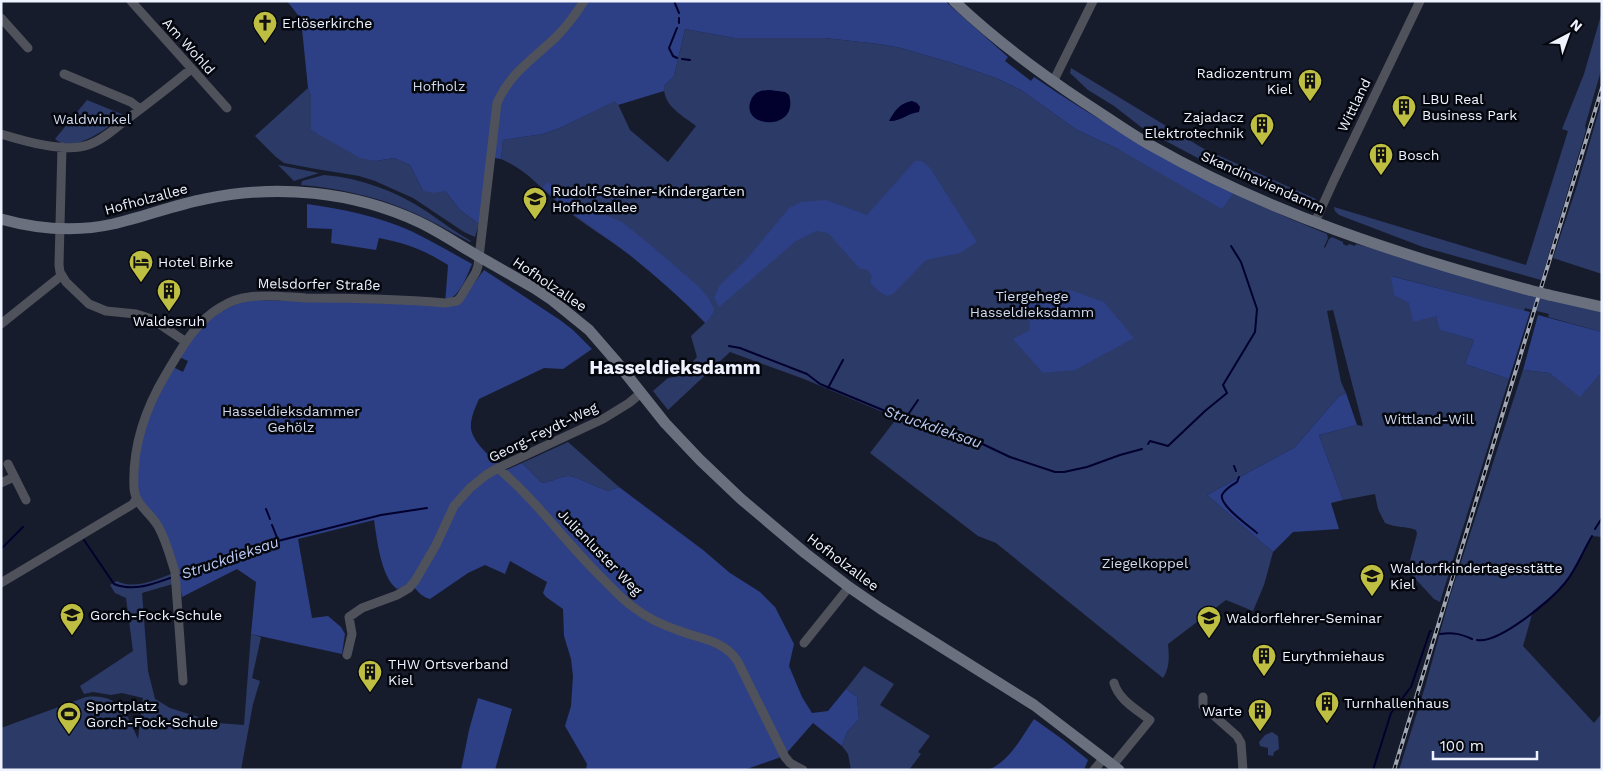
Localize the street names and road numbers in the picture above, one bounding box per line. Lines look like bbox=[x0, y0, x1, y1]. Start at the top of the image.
street label: Am Wohld bbox=[160, 15, 218, 77]
street label: Wittland bbox=[1334, 76, 1374, 134]
street label: Skandinaviendamm bbox=[1199, 148, 1327, 216]
street label: Hofholzallee bbox=[103, 180, 189, 218]
street label: Hofholzallee bbox=[510, 253, 590, 315]
street label: Melsdorfer Straße bbox=[257, 275, 381, 293]
street label: Georg-Feydt-Weg bbox=[486, 398, 600, 465]
street label: Julienluster Weg bbox=[555, 506, 646, 599]
street label: Hofholzallee bbox=[804, 530, 882, 594]

